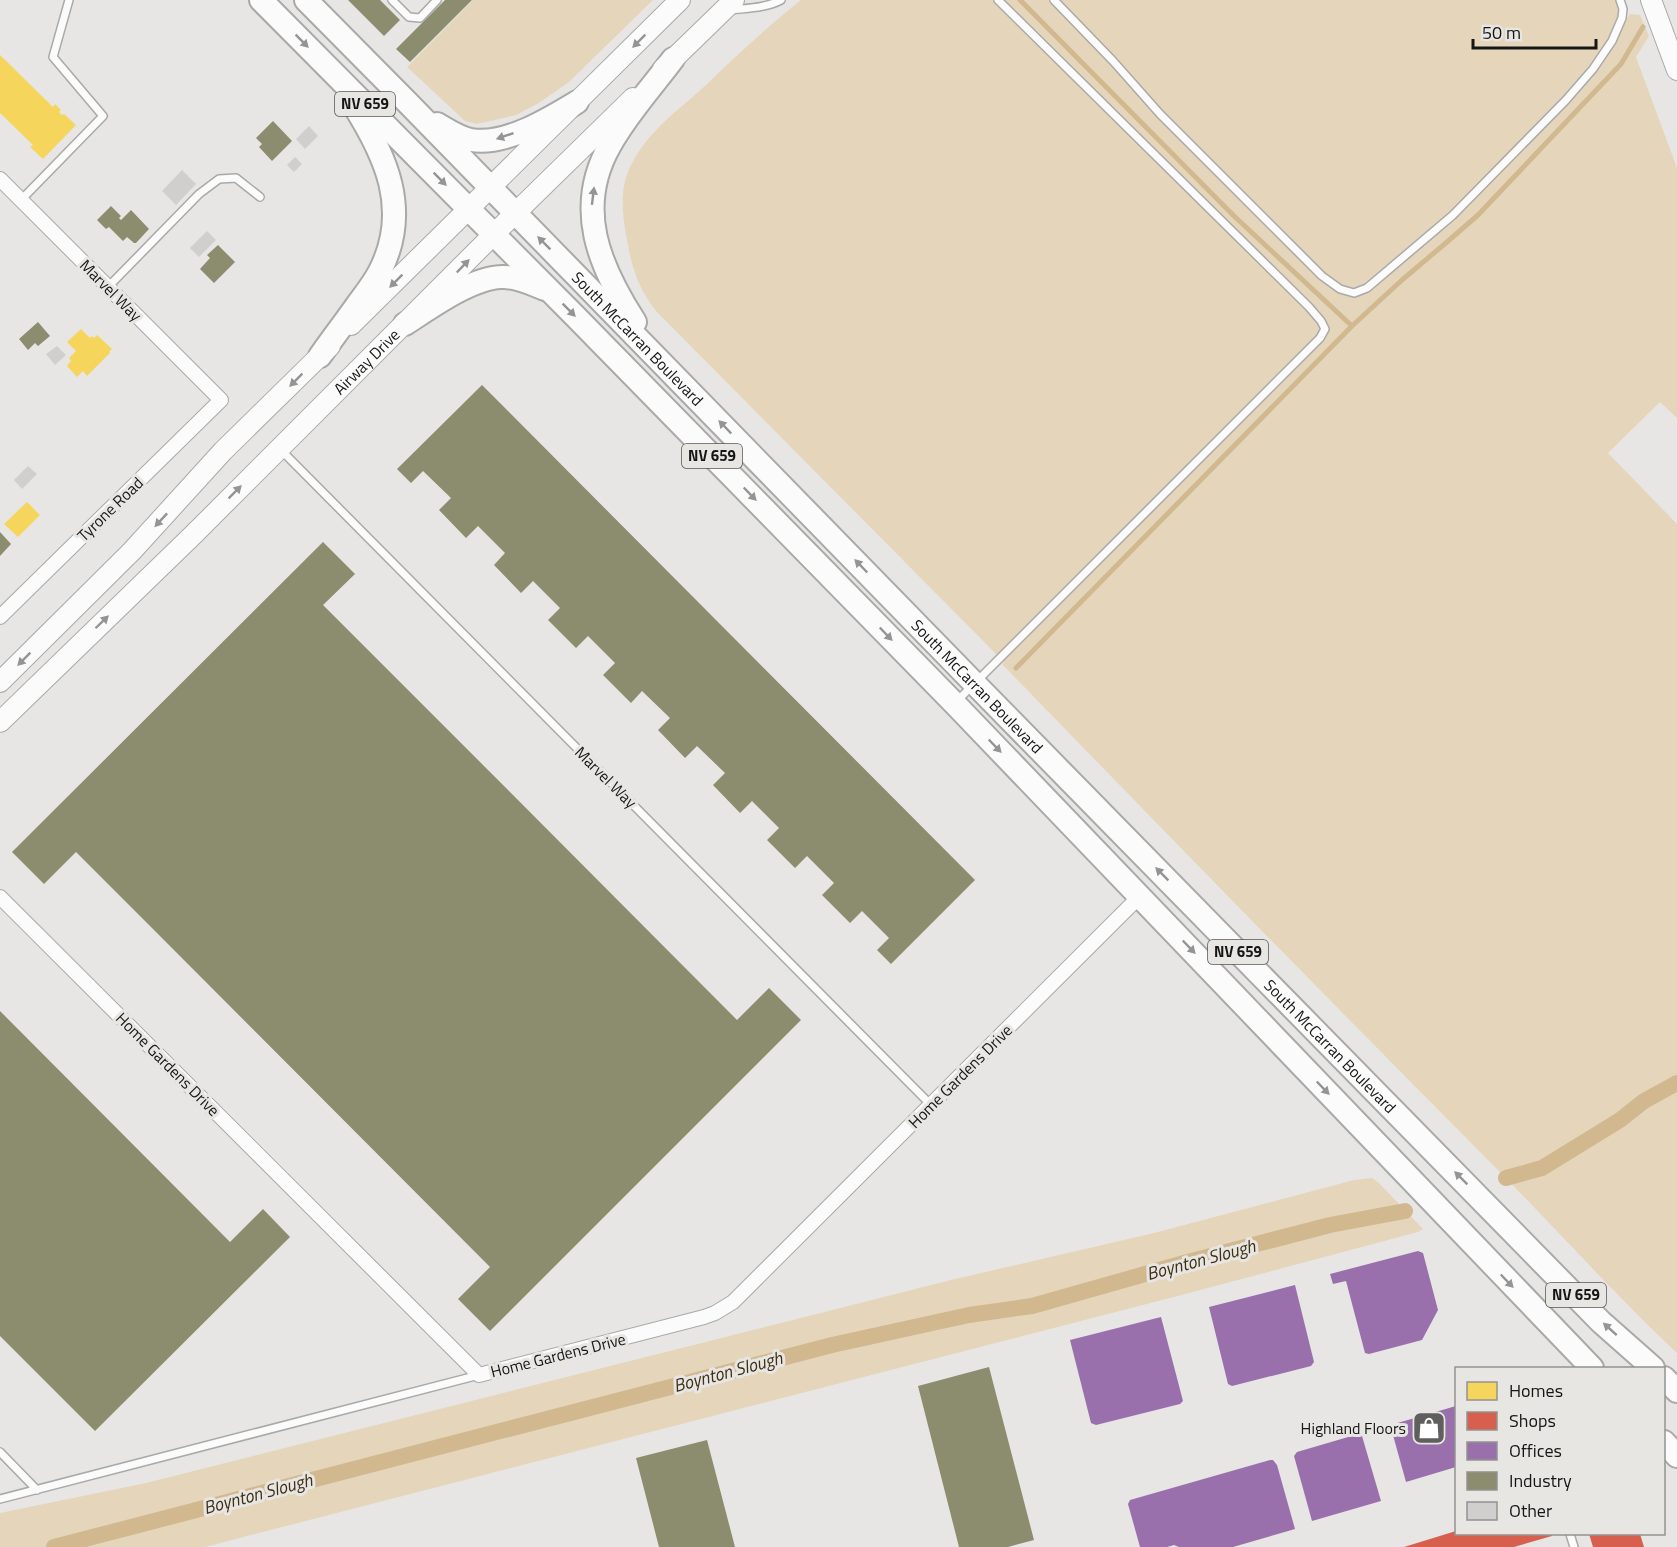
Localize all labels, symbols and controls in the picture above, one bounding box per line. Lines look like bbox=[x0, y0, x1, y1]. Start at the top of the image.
scale bar bbox=[1473, 12, 1596, 50]
text: 50 m bbox=[1482, 19, 1521, 46]
one-way arrow bbox=[295, 34, 309, 48]
one-way arrow bbox=[631, 34, 646, 48]
road number: NV 659 bbox=[335, 92, 395, 116]
one-way arrow bbox=[496, 132, 514, 141]
one-way arrow bbox=[432, 172, 446, 186]
one-way arrow bbox=[588, 186, 598, 205]
one-way arrow bbox=[537, 235, 551, 250]
street label: Marvel Way bbox=[74, 253, 148, 327]
one-way arrow bbox=[456, 259, 469, 274]
street label: South McCarran Boulevard bbox=[566, 266, 709, 411]
one-way arrow bbox=[389, 274, 403, 288]
one-way arrow bbox=[562, 303, 576, 318]
street label: Airway Drive bbox=[328, 323, 405, 400]
one-way arrow bbox=[290, 372, 304, 386]
one-way arrow bbox=[718, 420, 732, 434]
road number: NV 659 bbox=[682, 444, 742, 468]
street label: Tyrone Road bbox=[72, 471, 148, 547]
one-way arrow bbox=[228, 486, 242, 500]
one-way arrow bbox=[742, 487, 756, 501]
one-way arrow bbox=[155, 512, 168, 527]
one-way arrow bbox=[854, 560, 868, 574]
street label: South McCarran Boulevard bbox=[906, 614, 1049, 759]
one-way arrow bbox=[94, 616, 108, 630]
one-way arrow bbox=[879, 626, 893, 641]
one-way arrow bbox=[17, 651, 31, 665]
one-way arrow bbox=[988, 738, 1002, 752]
street label: Marvel Way bbox=[569, 740, 643, 814]
one-way arrow bbox=[1156, 868, 1170, 882]
one-way arrow bbox=[1181, 939, 1195, 953]
road number: NV 659 bbox=[1208, 940, 1268, 964]
street label: South McCarran Boulevard bbox=[1259, 974, 1402, 1119]
street label: Home Gardens Drive bbox=[111, 1007, 225, 1121]
street label: Home Gardens Drive bbox=[903, 1019, 1017, 1133]
one-way arrow bbox=[1316, 1080, 1329, 1095]
one-way arrow bbox=[1454, 1170, 1468, 1185]
water label: Boynton Slough bbox=[1143, 1232, 1259, 1287]
one-way arrow bbox=[1500, 1273, 1514, 1288]
road number: NV 659 bbox=[1546, 1283, 1606, 1307]
one-way arrow bbox=[1602, 1322, 1617, 1336]
street label: Home Gardens Drive bbox=[488, 1327, 628, 1383]
water label: Boynton Slough bbox=[670, 1344, 786, 1399]
legend bbox=[1455, 1367, 1665, 1535]
text: Homes bbox=[1509, 1377, 1563, 1404]
text: Shops bbox=[1509, 1407, 1556, 1434]
shop icon: Highland Floors bbox=[1411, 1410, 1447, 1446]
place label: Highland Floors bbox=[1301, 1416, 1406, 1440]
text: Offices bbox=[1509, 1437, 1562, 1464]
water label: Boynton Slough bbox=[200, 1466, 316, 1521]
text: Industry bbox=[1509, 1467, 1572, 1494]
text: Other bbox=[1509, 1497, 1552, 1524]

